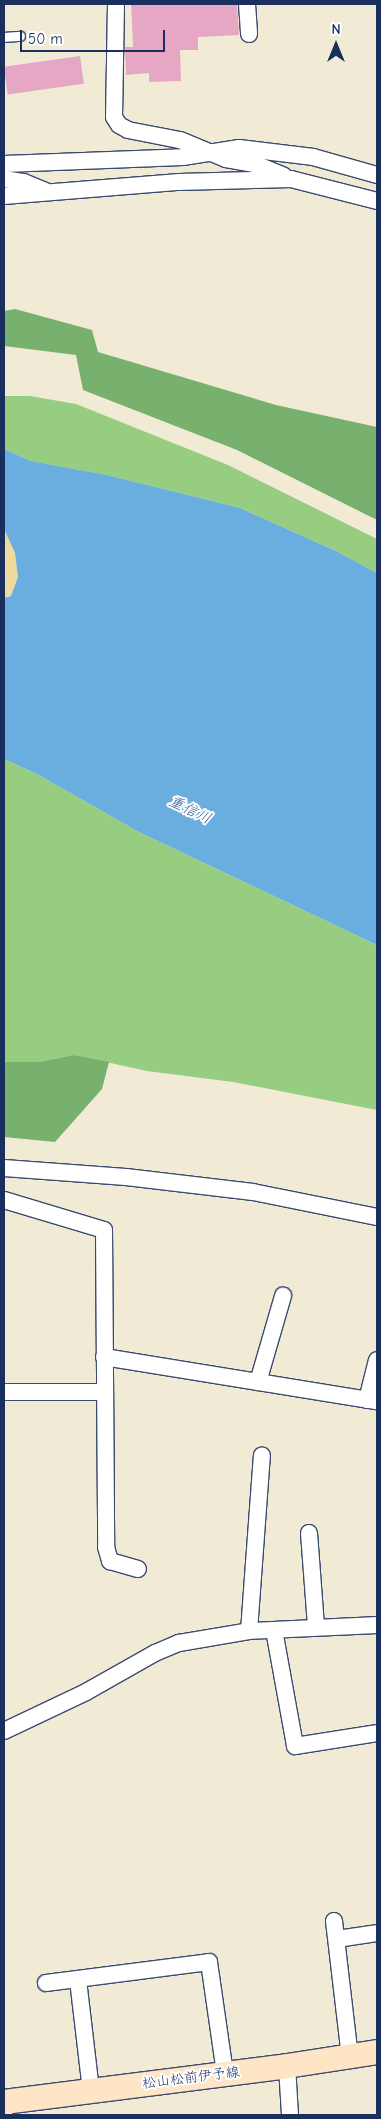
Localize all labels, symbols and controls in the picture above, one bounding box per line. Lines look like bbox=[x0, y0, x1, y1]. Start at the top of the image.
scale bar bbox=[22, 20, 168, 52]
north arrow bbox=[311, 20, 361, 70]
text: N bbox=[331, 21, 341, 38]
text: 50 m bbox=[28, 30, 63, 48]
water label: 重信川 bbox=[166, 792, 214, 828]
street label: 松山松前伊予線 bbox=[141, 2064, 241, 2092]

